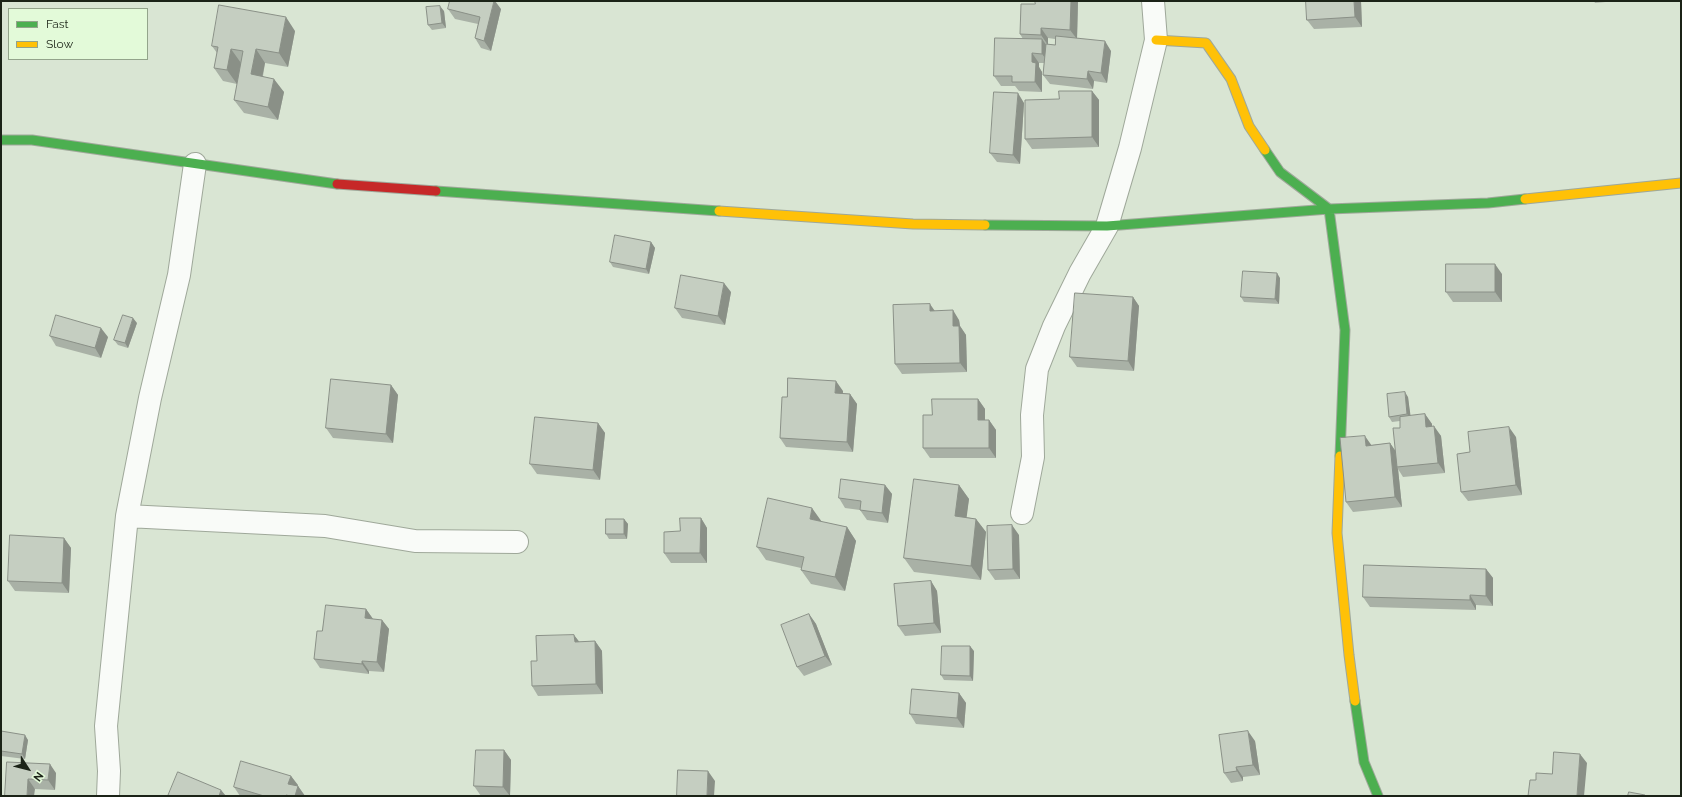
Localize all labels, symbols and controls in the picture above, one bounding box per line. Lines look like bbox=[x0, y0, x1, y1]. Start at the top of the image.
legend bbox=[8, 8, 148, 60]
text: Fast bbox=[46, 17, 69, 31]
text: Slow bbox=[46, 37, 73, 51]
north arrow bbox=[8, 749, 48, 789]
text: N bbox=[30, 769, 46, 784]

